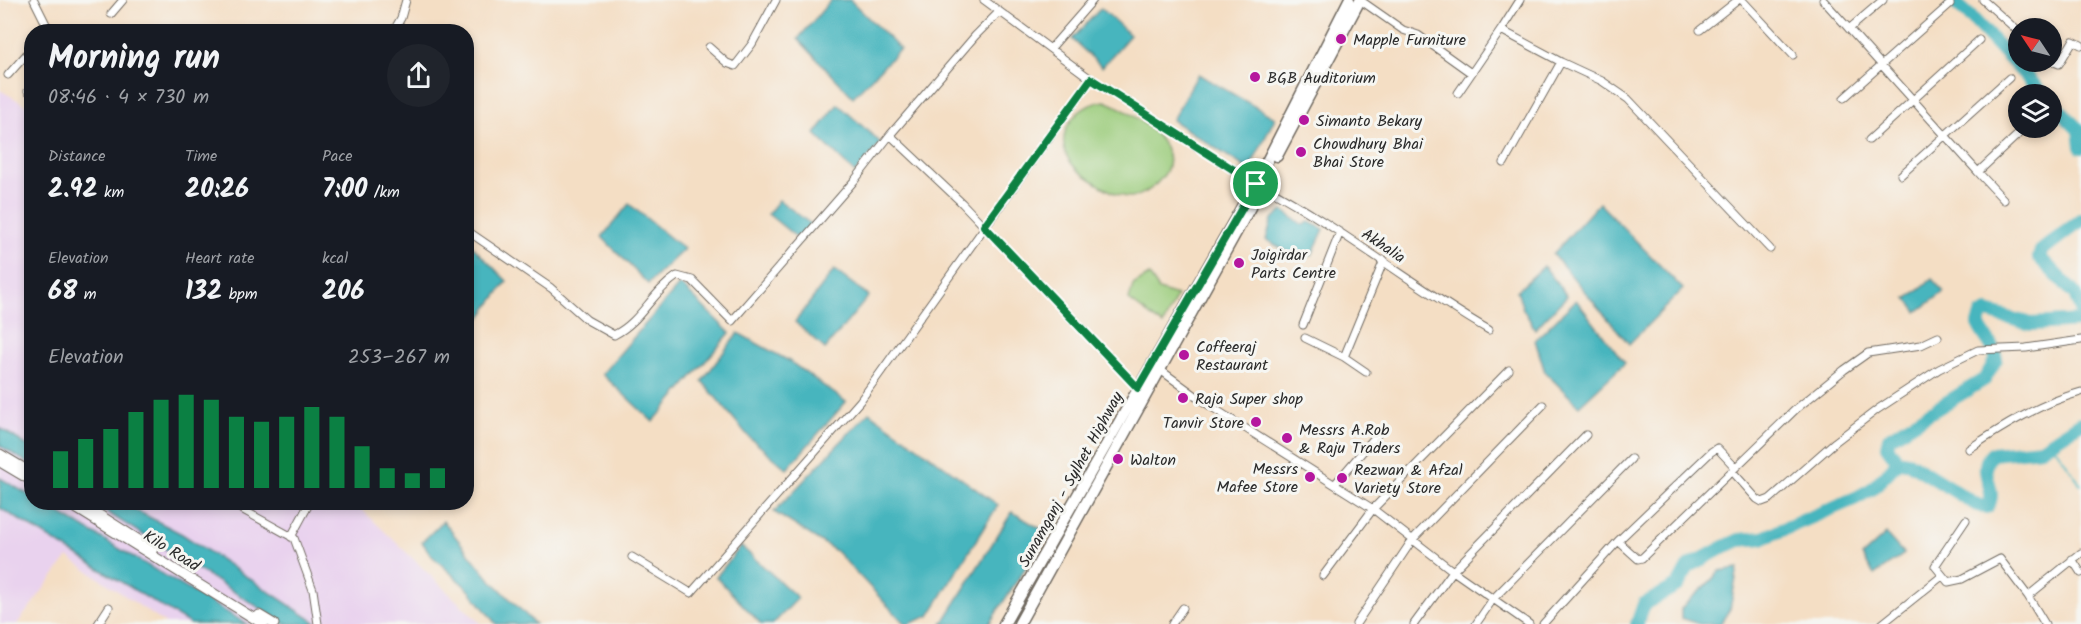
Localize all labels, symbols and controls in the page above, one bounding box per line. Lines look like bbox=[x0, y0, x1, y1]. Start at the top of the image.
north arrow bbox=[2008, 18, 2062, 72]
map controls bbox=[2008, 18, 2062, 138]
place label: Mapple Furniture bbox=[1353, 28, 1466, 53]
marker: Mapple Furniture bbox=[1334, 32, 1348, 46]
text: Morning run bbox=[48, 33, 220, 86]
button: share bbox=[387, 44, 450, 107]
place label: BGB Auditorium bbox=[1267, 66, 1376, 91]
marker: BGB Auditorium bbox=[1248, 70, 1262, 84]
text: 08:46 · 4 × 730 m bbox=[48, 82, 209, 114]
button: layers bbox=[2008, 84, 2062, 138]
place label: Simanto Bekary bbox=[1316, 109, 1423, 134]
marker: Simanto Bekary bbox=[1297, 113, 1311, 127]
place label: Chowdhury Bhai Bhai Store bbox=[1313, 132, 1424, 175]
text: Distance bbox=[48, 144, 106, 169]
text: Time bbox=[185, 144, 217, 169]
text: Pace bbox=[322, 144, 353, 169]
marker: Chowdhury Bhai Bhai Store bbox=[1294, 145, 1308, 159]
pin bbox=[1230, 158, 1281, 209]
icon: arrive bbox=[1239, 167, 1272, 200]
text: 2.92 bbox=[48, 169, 98, 211]
text: 20:26 bbox=[185, 169, 249, 211]
text: 7:00 bbox=[322, 169, 367, 211]
text: km bbox=[98, 180, 124, 205]
text: /km bbox=[367, 180, 400, 205]
street label: Akhalia bbox=[1356, 222, 1410, 270]
place label: Joigirdar Parts Centre bbox=[1251, 243, 1336, 286]
text: Elevation bbox=[48, 246, 109, 271]
text: Heart rate bbox=[185, 246, 255, 271]
text: kcal bbox=[322, 246, 348, 271]
marker: Joigirdar Parts Centre bbox=[1232, 256, 1246, 270]
text: 68 bbox=[48, 271, 77, 313]
text: 132 bbox=[185, 271, 222, 313]
text: 206 bbox=[322, 271, 365, 313]
text: m bbox=[77, 282, 97, 307]
text: bpm bbox=[222, 282, 257, 307]
place label: Coffeeraj Restaurant bbox=[1196, 335, 1269, 378]
text: Elevation bbox=[48, 342, 124, 374]
text: 253–267 m bbox=[348, 342, 450, 374]
marker: Coffeeraj Restaurant bbox=[1177, 348, 1191, 362]
street label: Sunamganj - Sylhet Highway bbox=[1012, 387, 1130, 572]
place label: Raja Super shop bbox=[1195, 387, 1303, 412]
marker: Raja Super shop bbox=[1176, 391, 1190, 405]
place label: Tanvir Store bbox=[1163, 411, 1244, 436]
marker: Tanvir Store bbox=[1249, 415, 1263, 429]
place label: Messrs A.Rob & Raju Traders bbox=[1299, 418, 1401, 461]
marker: Messrs A.Rob & Raju Traders bbox=[1280, 431, 1294, 445]
place label: Walton bbox=[1130, 448, 1176, 473]
marker: Walton bbox=[1111, 452, 1125, 466]
place label: Messrs Mafee Store bbox=[1217, 457, 1298, 500]
place label: Rezwan & Afzal Variety Store bbox=[1354, 458, 1463, 501]
marker: Messrs Mafee Store bbox=[1303, 470, 1317, 484]
marker: Rezwan & Afzal Variety Store bbox=[1335, 471, 1349, 485]
street label: Kilo Road bbox=[138, 524, 205, 579]

